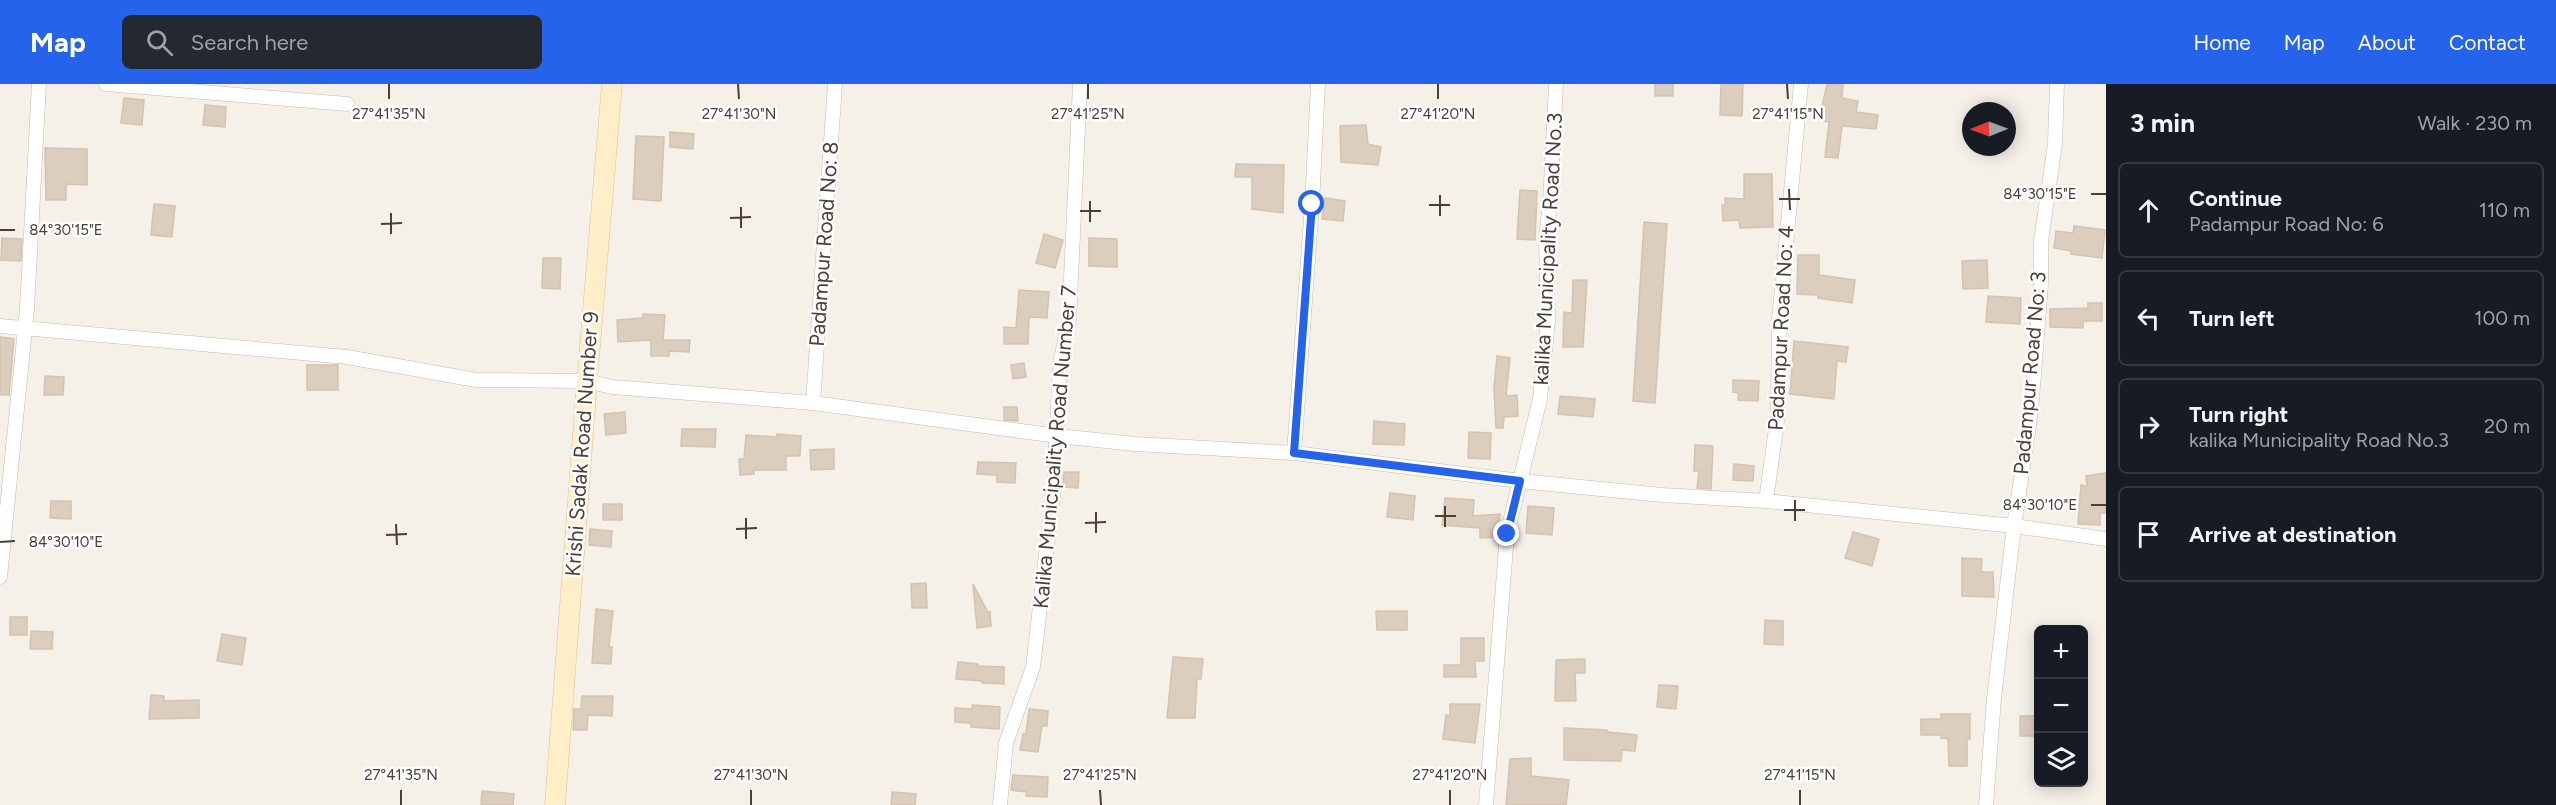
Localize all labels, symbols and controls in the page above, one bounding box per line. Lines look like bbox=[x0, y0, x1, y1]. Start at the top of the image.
search box bbox=[122, 15, 542, 69]
text: Map bbox=[30, 25, 86, 59]
icon: search bbox=[143, 26, 176, 59]
text: Search here bbox=[191, 29, 308, 56]
text: Home bbox=[2194, 30, 2251, 55]
text: Map bbox=[2284, 30, 2325, 55]
text: About bbox=[2358, 30, 2416, 55]
text: Contact bbox=[2449, 30, 2526, 55]
north arrow bbox=[1962, 102, 2016, 156]
text: 27°41'35"N bbox=[352, 105, 426, 123]
text: 27°41'30"N bbox=[702, 105, 776, 123]
text: 27°41'25"N bbox=[1051, 105, 1125, 123]
text: 27°41'20"N bbox=[1401, 105, 1475, 123]
text: 27°41'15"N bbox=[1752, 105, 1824, 123]
text: 3 min bbox=[2130, 107, 2195, 139]
text: Walk · 230 m bbox=[2418, 111, 2532, 135]
street label: kalika Municipality Road No.3 bbox=[1528, 112, 1567, 386]
street label: Padampur Road No: 8 bbox=[804, 141, 843, 347]
text: 84°30'15"E bbox=[2003, 185, 2077, 203]
text: Continue bbox=[2189, 185, 2282, 212]
route start bbox=[1298, 190, 1324, 216]
icon: ahead bbox=[2132, 194, 2165, 227]
text: 110 m bbox=[2479, 198, 2530, 222]
text: Padampur Road No: 6 bbox=[2189, 212, 2384, 236]
text: 84°30'15"E bbox=[29, 221, 103, 239]
street label: Padampur Road No: 4 bbox=[1763, 225, 1798, 431]
street label: Padampur Road No: 3 bbox=[2008, 270, 2051, 476]
street label: Kalika Municipality Road Number 7 bbox=[1028, 284, 1081, 610]
icon: left bbox=[2132, 302, 2165, 335]
text: Turn left bbox=[2189, 305, 2275, 332]
text: 100 m bbox=[2474, 306, 2530, 330]
street label: Krishi Sadak Road Number 9 bbox=[560, 311, 603, 577]
text: Turn right bbox=[2189, 401, 2288, 428]
icon: right bbox=[2132, 410, 2165, 443]
text: 20 m bbox=[2484, 414, 2530, 438]
text: kalika Municipality Road No.3 bbox=[2189, 428, 2449, 452]
text: 84°30'10"E bbox=[2003, 496, 2077, 514]
icon: arrive bbox=[2132, 518, 2165, 551]
route end bbox=[1493, 520, 1519, 546]
text: Arrive at destination bbox=[2189, 521, 2397, 548]
text: 84°30'10"E bbox=[29, 533, 103, 551]
map controls bbox=[2034, 625, 2088, 787]
button: + bbox=[2034, 625, 2088, 679]
button: − bbox=[2034, 679, 2088, 733]
button: layers bbox=[2034, 733, 2088, 787]
text: 27°41'35"N bbox=[364, 766, 438, 784]
text: 27°41'30"N bbox=[714, 766, 788, 784]
text: 27°41'25"N bbox=[1063, 766, 1137, 784]
text: 27°41'20"N bbox=[1413, 766, 1487, 784]
text: 27°41'15"N bbox=[1764, 766, 1836, 784]

